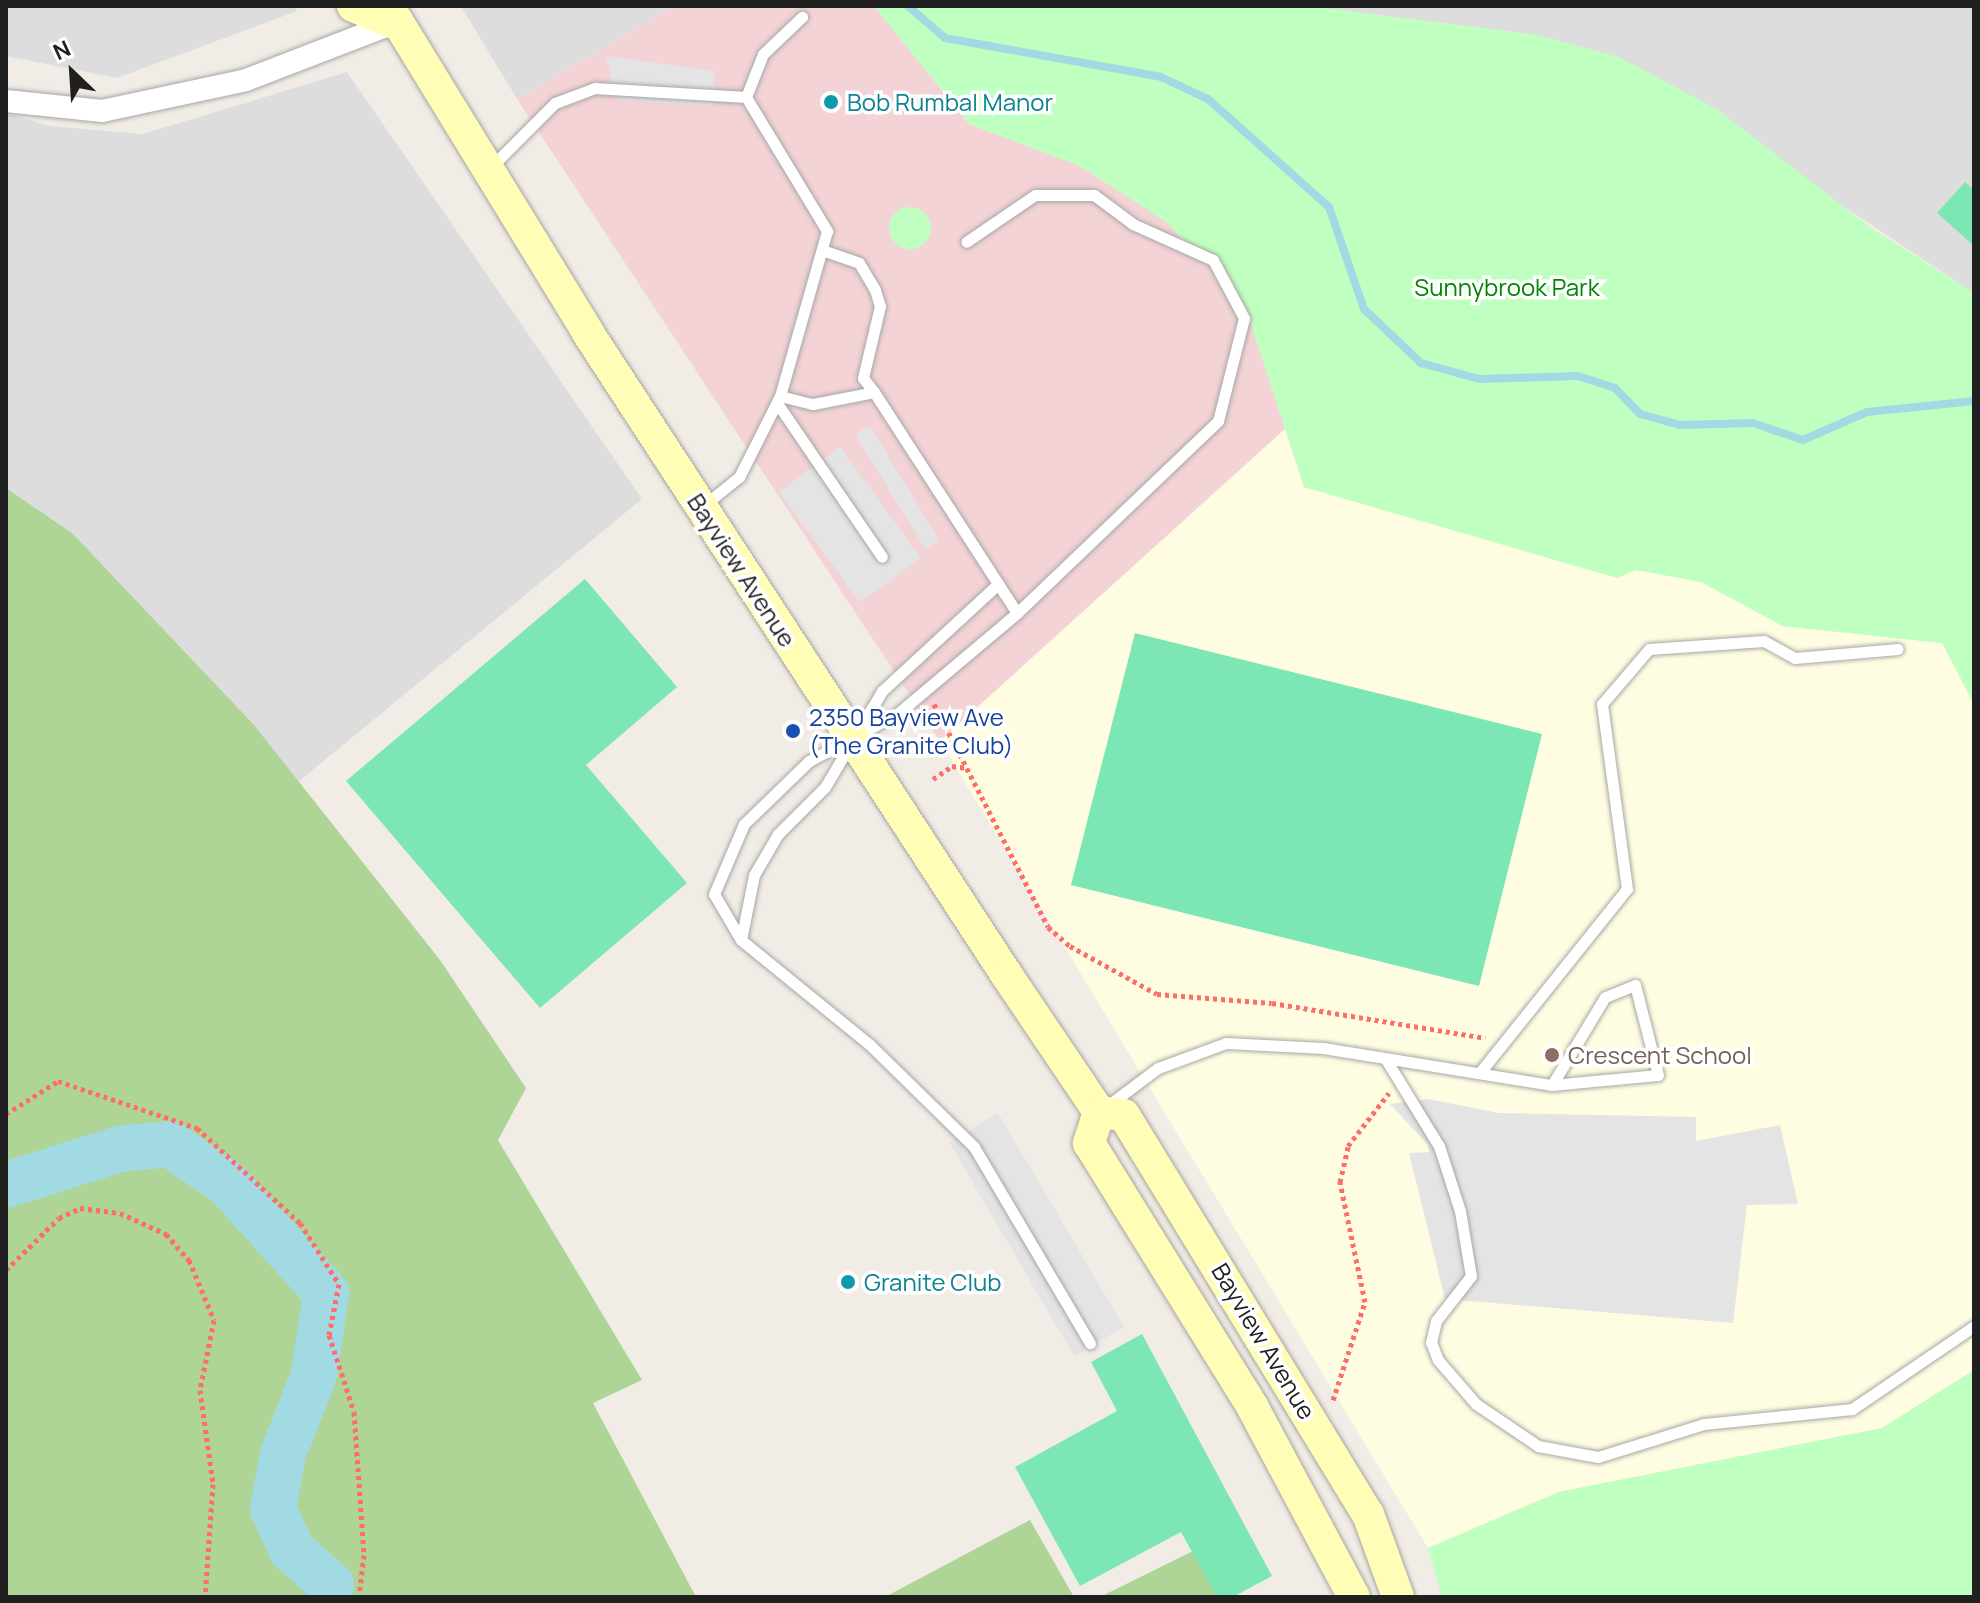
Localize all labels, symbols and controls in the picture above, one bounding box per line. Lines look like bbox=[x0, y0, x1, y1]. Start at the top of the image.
north arrow bbox=[32, 32, 112, 112]
text: N bbox=[48, 33, 75, 67]
place label: Bob Rumbal Manor bbox=[847, 88, 1053, 116]
marker: Bob Rumbal Manor bbox=[822, 93, 840, 111]
park label: Sunnybrook Park bbox=[1414, 273, 1600, 301]
street label: Bayview Avenue bbox=[682, 488, 802, 652]
place label: 2350 Bayview Ave (The Granite Club) bbox=[809, 703, 1013, 759]
marker: 2350 Bayview Ave (The Granite Club) bbox=[784, 722, 802, 740]
place label: Crescent School bbox=[1568, 1041, 1752, 1069]
marker: Crescent School bbox=[1543, 1046, 1561, 1064]
street label: Bayview Avenue bbox=[1206, 1258, 1322, 1424]
place label: Granite Club bbox=[864, 1268, 1001, 1296]
marker: Granite Club bbox=[839, 1273, 857, 1291]

